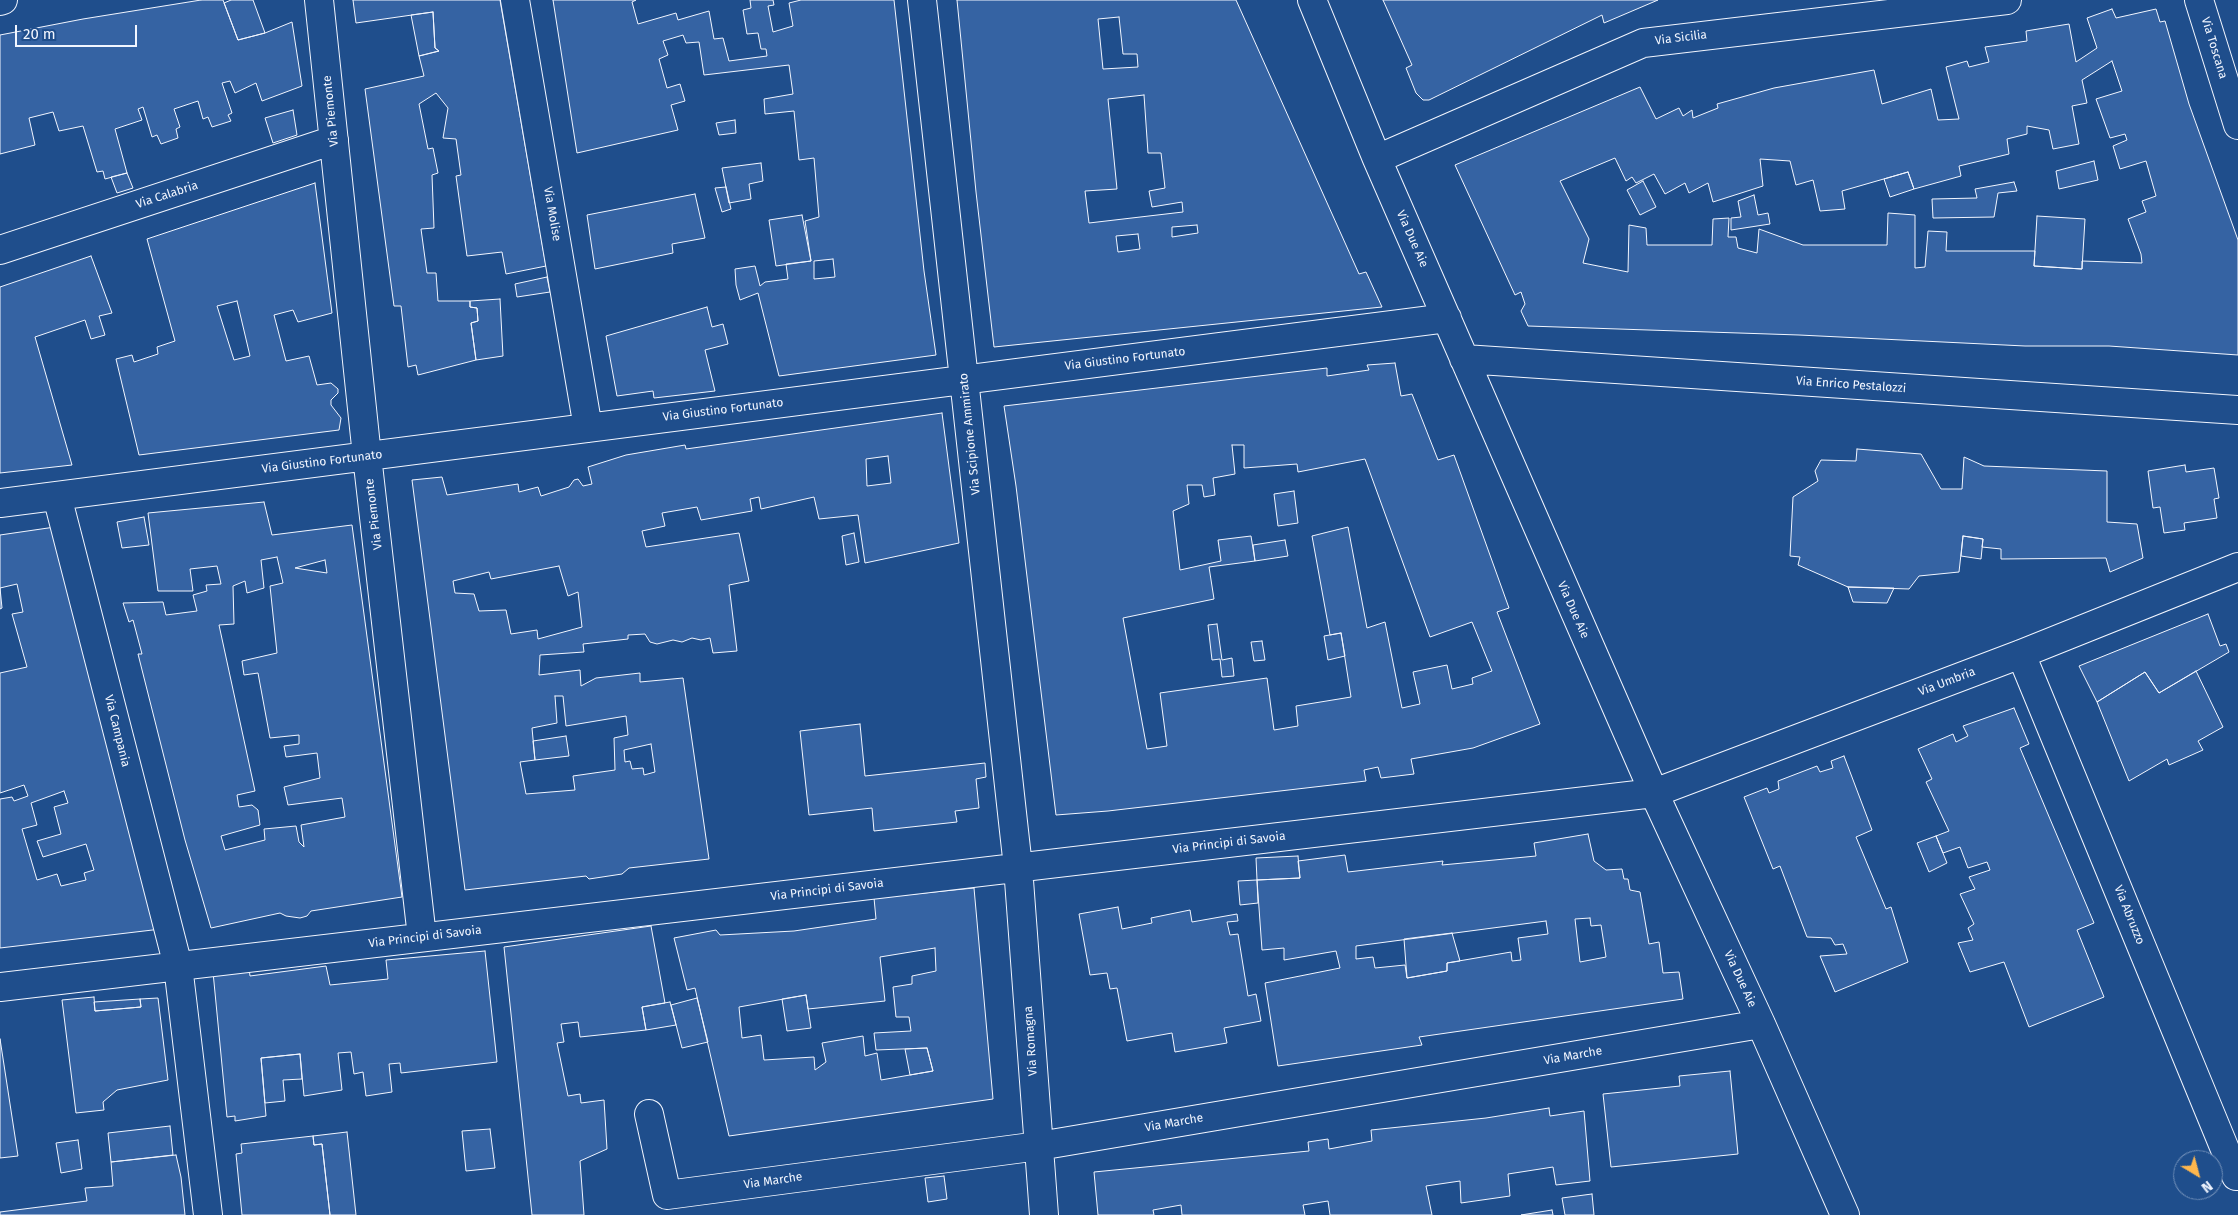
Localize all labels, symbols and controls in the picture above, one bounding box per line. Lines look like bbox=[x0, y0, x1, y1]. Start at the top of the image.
scale bar bbox=[18, 15, 140, 47]
street label: Via Toscana bbox=[2198, 15, 2230, 81]
text: 20 m bbox=[23, 25, 56, 43]
street label: Via Sicilia bbox=[1654, 28, 1708, 48]
street label: Via Piemonte bbox=[320, 75, 342, 147]
street label: Via Calabria bbox=[134, 178, 200, 212]
street label: Via Molise bbox=[540, 186, 564, 242]
street label: Via Due Aie bbox=[1393, 208, 1431, 270]
street label: Via Giustino Fortunato bbox=[1064, 344, 1186, 374]
street label: Via Scipione Ammirato bbox=[956, 372, 984, 496]
street label: Via Enrico Pestalozzi bbox=[1795, 374, 1907, 396]
street label: Via Giustino Fortunato bbox=[662, 395, 784, 425]
street label: Via Giustino Fortunato bbox=[261, 447, 383, 477]
street label: Via Piemonte bbox=[362, 478, 386, 550]
street label: Via Due Aie bbox=[1554, 579, 1592, 641]
street label: Via Umbria bbox=[1917, 665, 1977, 699]
street label: Via Campania bbox=[101, 694, 133, 768]
street label: Via Principi di Savoia bbox=[1172, 829, 1286, 857]
street label: Via Principi di Savoia bbox=[770, 876, 884, 904]
street label: Via Abruzzo bbox=[2111, 883, 2147, 947]
street label: Via Principi di Savoia bbox=[368, 923, 482, 951]
street label: Via Due Aie bbox=[1721, 948, 1759, 1010]
street label: Via Romagna bbox=[1021, 1005, 1041, 1077]
street label: Via Marche bbox=[1543, 1044, 1603, 1068]
street label: Via Marche bbox=[1144, 1111, 1204, 1135]
north arrow bbox=[2173, 1150, 2223, 1200]
street label: Via Marche bbox=[743, 1170, 803, 1192]
text: N bbox=[2198, 1177, 2216, 1196]

